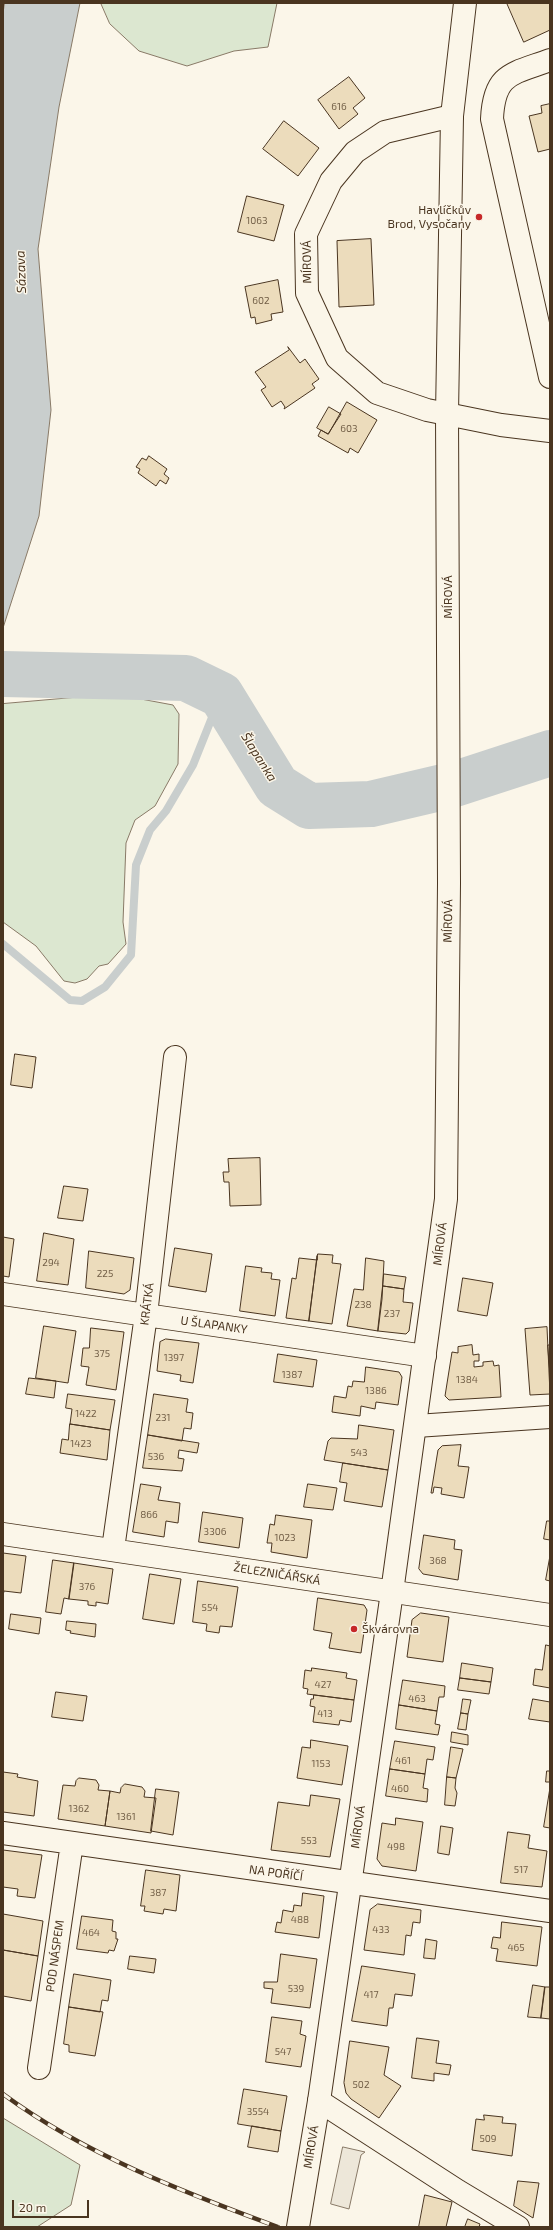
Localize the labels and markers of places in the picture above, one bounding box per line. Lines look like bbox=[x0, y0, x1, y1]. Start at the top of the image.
place label: Havlíčkův Brod, Vysočany bbox=[387, 203, 471, 231]
marker: Havlíčkův Brod, Vysočany bbox=[474, 212, 484, 222]
place label: Škvárovna bbox=[362, 1622, 419, 1636]
marker: Škvárovna bbox=[349, 1624, 359, 1634]

